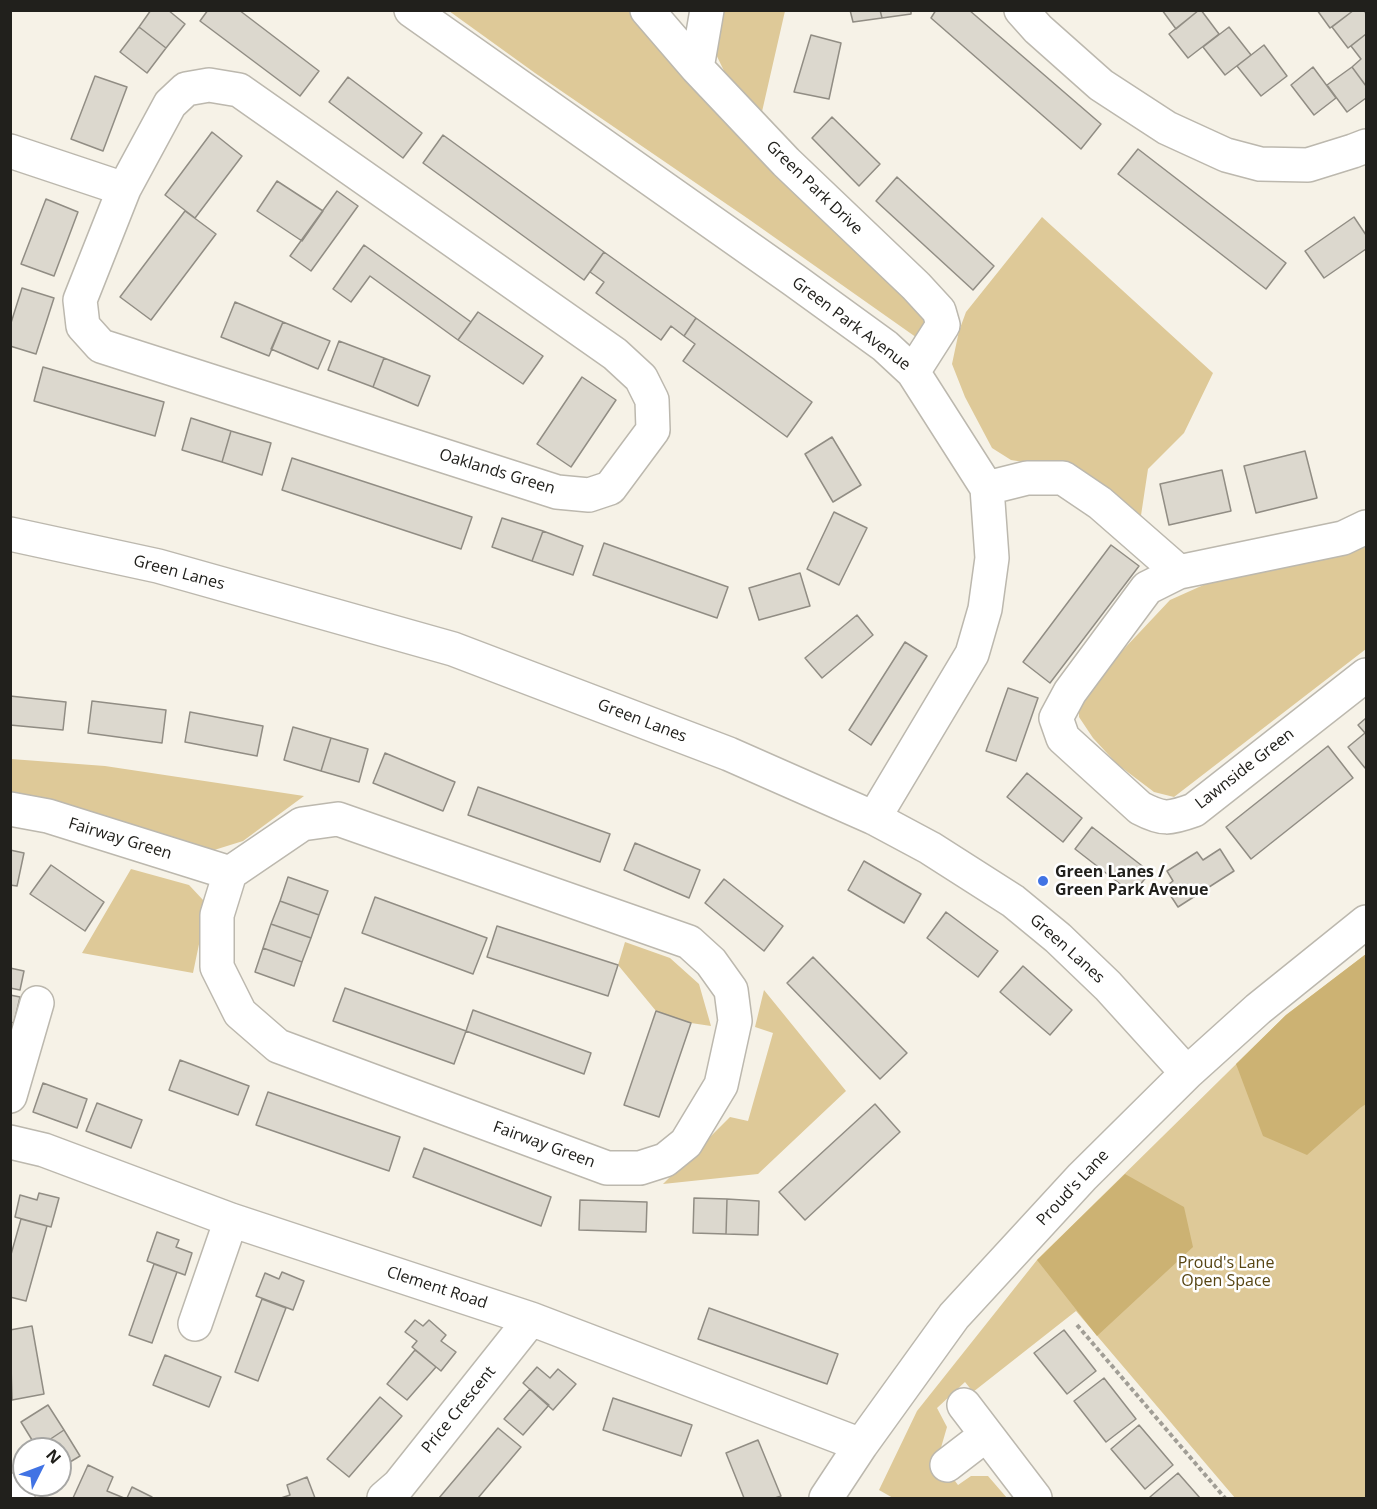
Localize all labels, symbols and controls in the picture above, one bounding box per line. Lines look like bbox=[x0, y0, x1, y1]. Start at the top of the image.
street label: Green Park Drive bbox=[762, 137, 866, 239]
street label: Green Park Avenue bbox=[788, 273, 914, 375]
street label: Oaklands Green bbox=[437, 445, 557, 499]
street label: Green Lanes bbox=[131, 552, 227, 594]
street label: Green Lanes bbox=[595, 695, 689, 747]
street label: Lawnside Green bbox=[1192, 724, 1298, 814]
street label: Fairway Green bbox=[66, 814, 174, 864]
place label: Green Lanes / Green Park Avenue bbox=[1055, 862, 1209, 900]
marker: Green Lanes / Green Park Avenue bbox=[1036, 874, 1050, 888]
street label: Green Lanes bbox=[1026, 910, 1108, 988]
street label: Fairway Green bbox=[490, 1118, 598, 1172]
street label: Proud's Lane bbox=[1033, 1146, 1113, 1230]
park label: Proud's Lane Open Space bbox=[1178, 1253, 1274, 1291]
street label: Clement Road bbox=[384, 1263, 490, 1313]
street label: Price Crescent bbox=[418, 1363, 500, 1457]
north arrow bbox=[12, 1437, 72, 1497]
text: N bbox=[41, 1444, 66, 1468]

